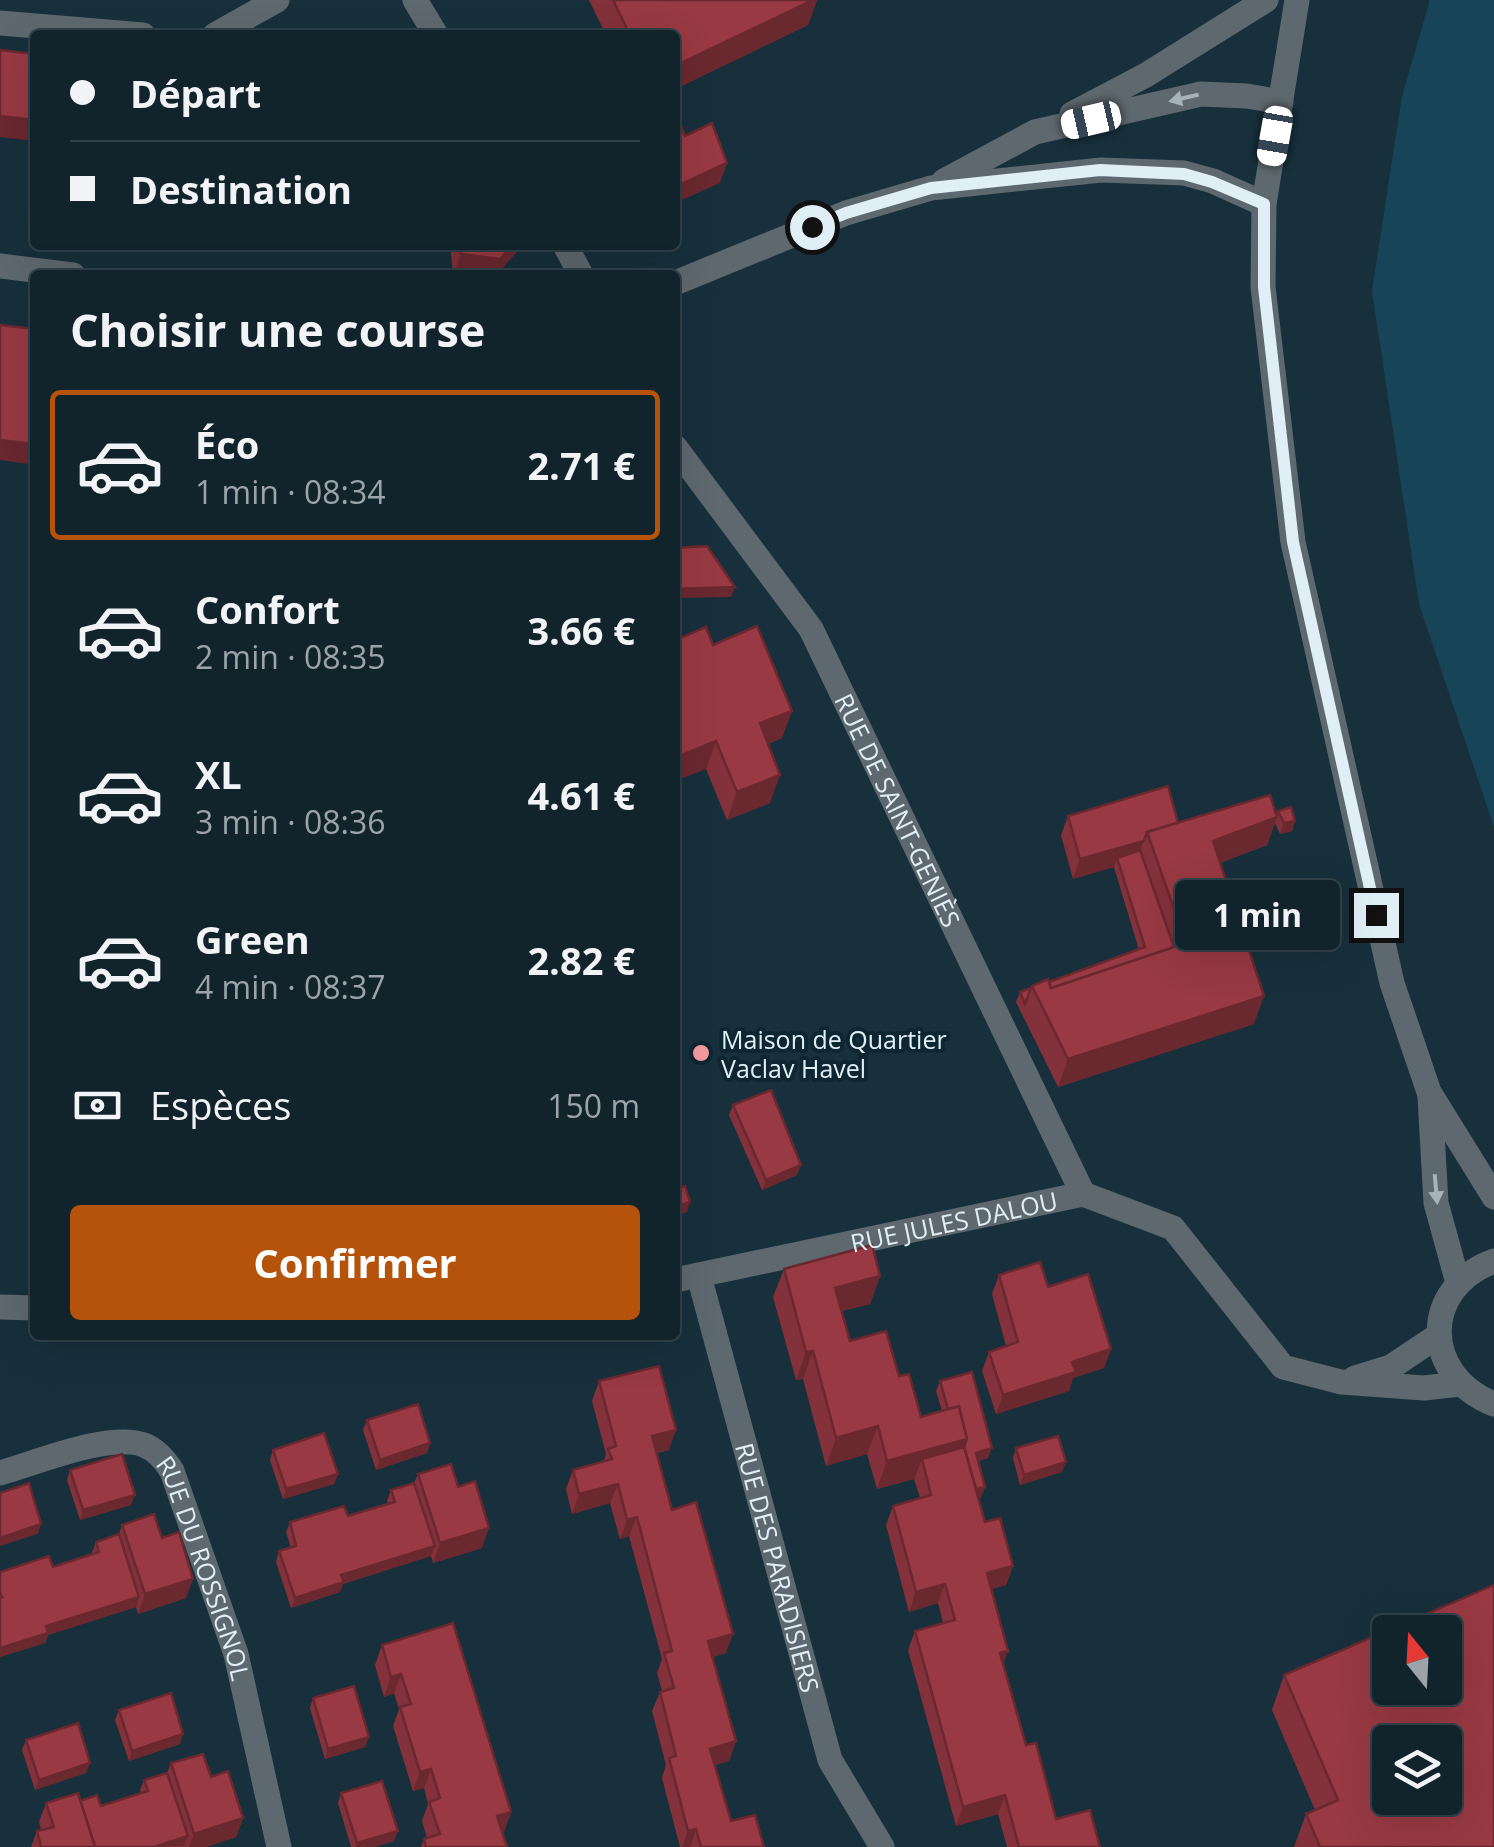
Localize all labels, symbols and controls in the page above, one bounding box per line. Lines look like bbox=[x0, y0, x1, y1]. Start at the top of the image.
text: Départ bbox=[130, 67, 261, 119]
one-way arrow bbox=[1168, 91, 1199, 106]
car bbox=[1058, 99, 1124, 141]
car bbox=[1255, 104, 1295, 168]
text: Destination bbox=[130, 163, 352, 215]
route start bbox=[790, 205, 835, 250]
text: Choisir une course bbox=[70, 299, 485, 360]
text: Éco bbox=[195, 418, 259, 470]
icon: car bbox=[75, 420, 165, 510]
text: 2.71 € bbox=[527, 439, 635, 491]
text: 1 min · 08:34 bbox=[195, 470, 386, 513]
text: Confort bbox=[195, 583, 340, 635]
icon: car bbox=[75, 585, 165, 675]
text: 3.66 € bbox=[527, 604, 635, 656]
text: 2 min · 08:35 bbox=[195, 635, 386, 678]
street label: RUE DE SAINT-GENIÈS bbox=[827, 688, 969, 932]
text: XL bbox=[195, 748, 242, 800]
icon: car bbox=[75, 750, 165, 840]
text: 4.61 € bbox=[527, 769, 635, 821]
text: 3 min · 08:36 bbox=[195, 800, 386, 843]
callout: 1 min bbox=[1176, 880, 1341, 950]
text: 1 min bbox=[1213, 893, 1302, 936]
route end bbox=[1354, 893, 1399, 938]
text: Green bbox=[195, 913, 310, 965]
icon: car bbox=[75, 915, 165, 1005]
text: 2.82 € bbox=[527, 934, 635, 986]
text: 4 min · 08:37 bbox=[195, 965, 386, 1008]
place label: Maison de Quartier Vaclav Havel bbox=[721, 1022, 947, 1085]
marker: Maison de Quartier Vaclav Havel bbox=[690, 1042, 712, 1064]
icon: cash bbox=[70, 1078, 125, 1133]
text: Espèces bbox=[150, 1079, 291, 1131]
text: 150 m bbox=[547, 1084, 640, 1127]
one-way arrow bbox=[1428, 1174, 1444, 1205]
street label: RUE JULES DALOU bbox=[847, 1183, 1061, 1260]
button: Confirmer bbox=[70, 1205, 640, 1320]
street label: RUE DES PARADISIERS bbox=[728, 1439, 828, 1696]
street label: RUE DU ROSSIGNOL bbox=[149, 1448, 258, 1684]
north arrow bbox=[1372, 1615, 1462, 1705]
map controls bbox=[1372, 1615, 1462, 1815]
button: layers bbox=[1372, 1725, 1462, 1815]

